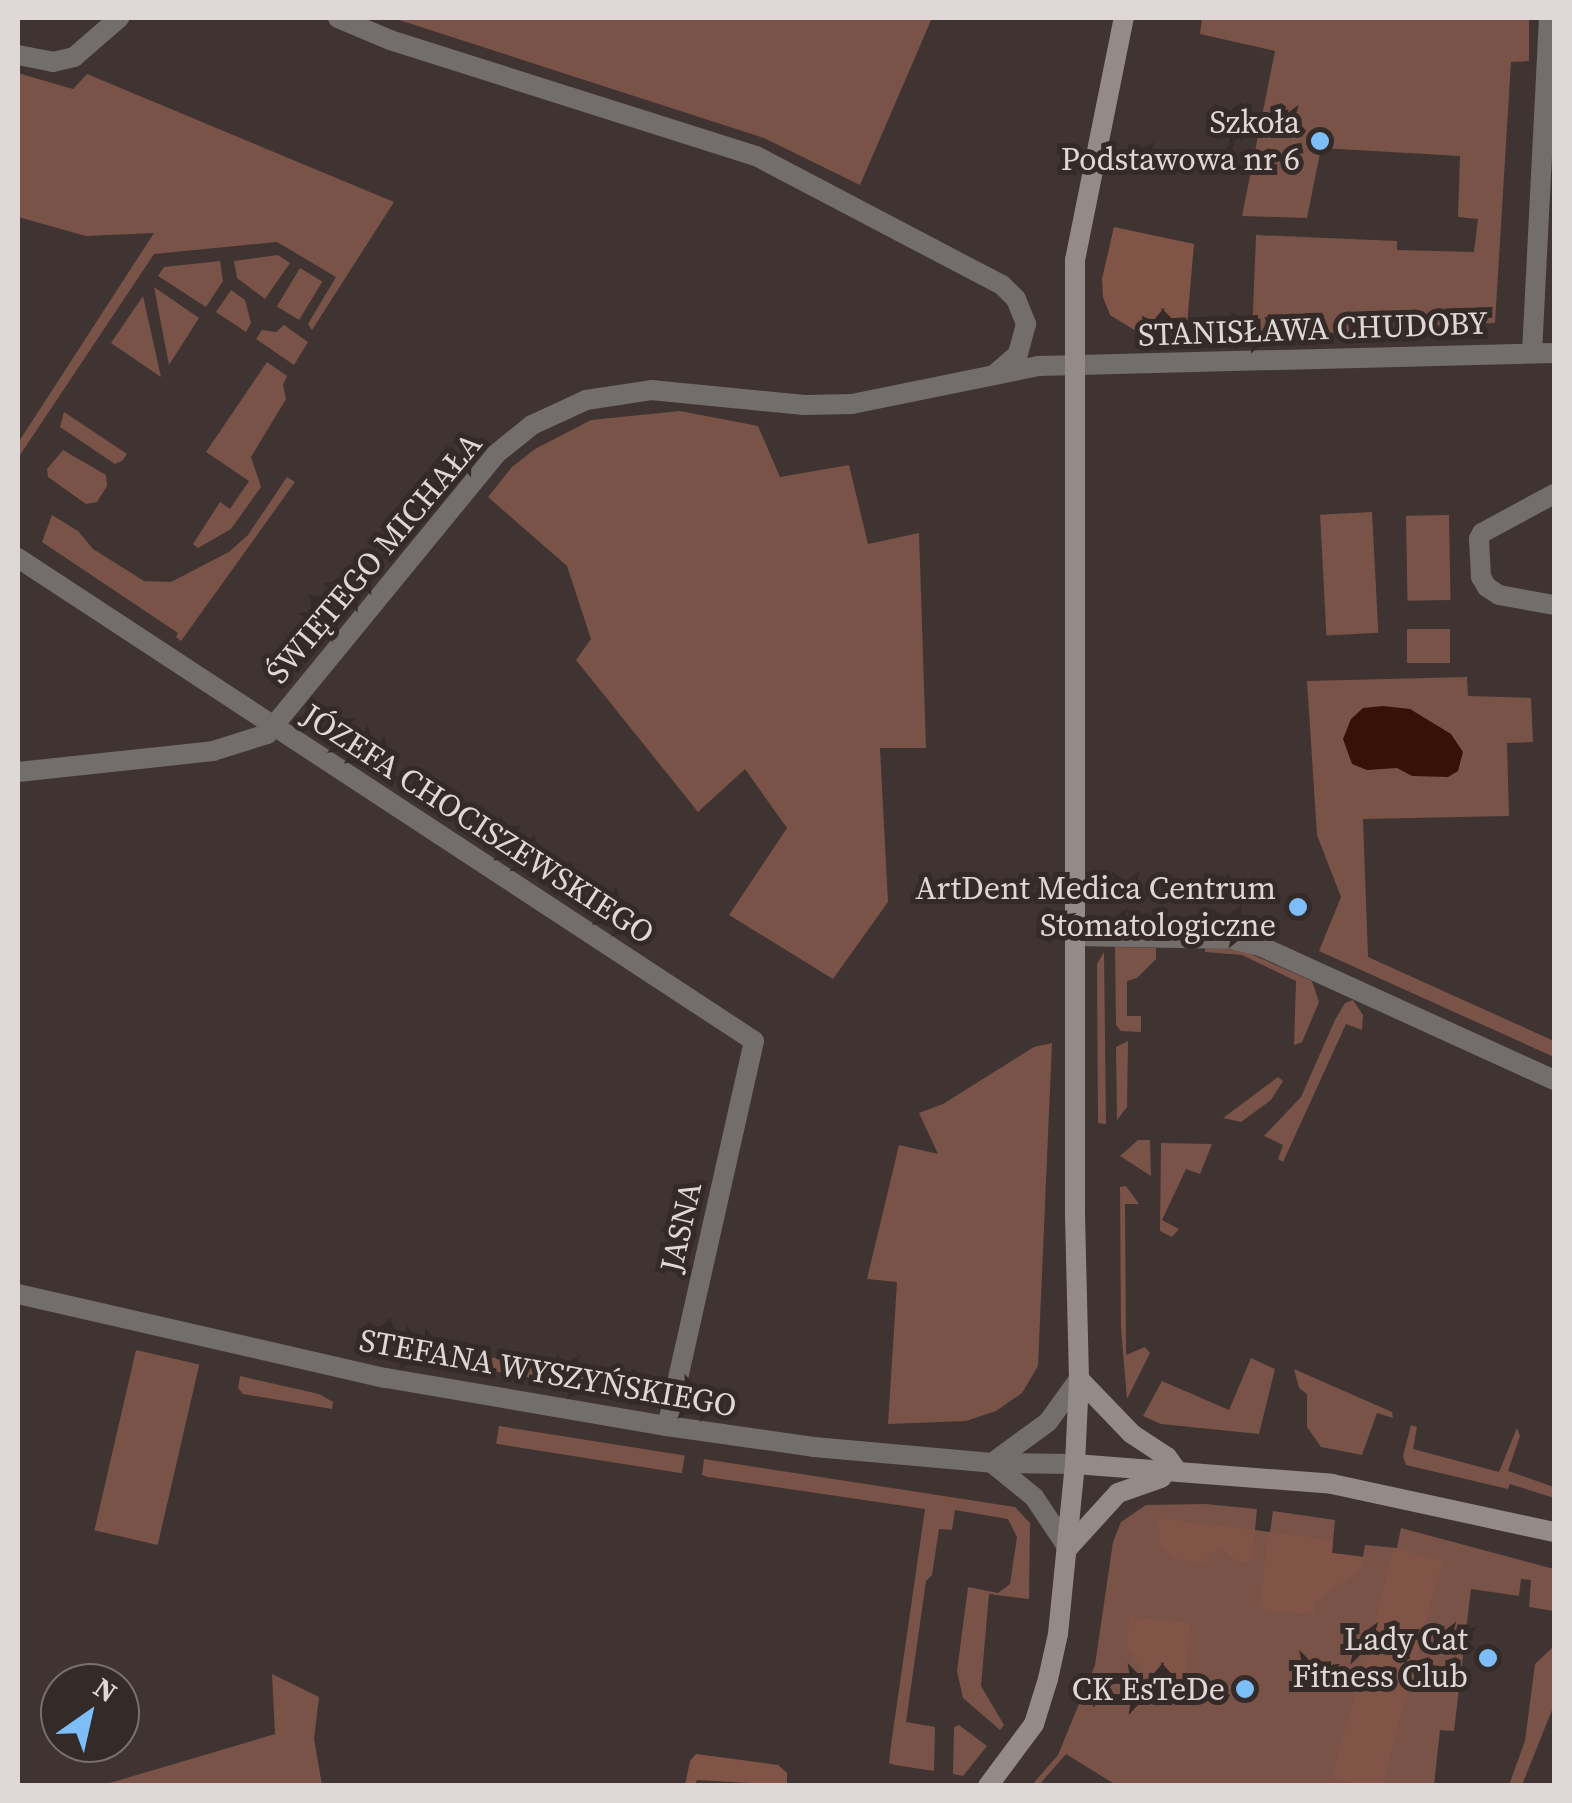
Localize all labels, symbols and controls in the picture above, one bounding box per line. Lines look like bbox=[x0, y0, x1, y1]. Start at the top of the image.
place label: Szkoła Podstawowa nr 6 bbox=[1061, 104, 1300, 179]
marker: Szkoła Podstawowa nr 6 bbox=[1309, 130, 1331, 152]
street label: STANISŁAWA CHUDOBY bbox=[1137, 304, 1489, 354]
street label: ŚWIĘTEGO MICHAŁA bbox=[258, 425, 490, 691]
street label: JÓZEFA CHOCISZEWSKIEGO bbox=[295, 696, 661, 952]
place label: ArtDent Medica Centrum Stomatologiczne bbox=[915, 870, 1276, 945]
marker: ArtDent Medica Centrum Stomatologiczne bbox=[1285, 894, 1311, 920]
street label: JASNA bbox=[652, 1178, 710, 1276]
street label: STEFANA WYSZYŃSKIEGO bbox=[356, 1321, 740, 1425]
place label: Lady Cat Fitness Club bbox=[1292, 1621, 1468, 1696]
marker: Lady Cat Fitness Club bbox=[1477, 1647, 1499, 1669]
north arrow bbox=[40, 1663, 140, 1763]
text: N bbox=[87, 1668, 125, 1711]
place label: CK EsTeDe bbox=[1072, 1670, 1225, 1708]
marker: CK EsTeDe bbox=[1234, 1678, 1256, 1700]

